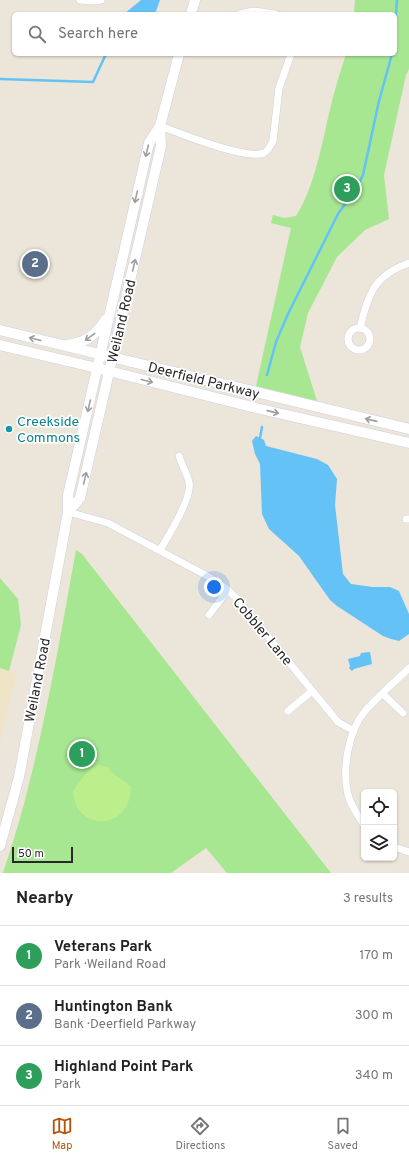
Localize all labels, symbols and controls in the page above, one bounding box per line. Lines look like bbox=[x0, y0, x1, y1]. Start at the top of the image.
search box bbox=[12, 12, 397, 56]
icon: search bbox=[26, 23, 48, 45]
text: Search here bbox=[58, 25, 138, 44]
one-way arrow bbox=[142, 144, 150, 157]
pin: 3 bbox=[334, 174, 360, 204]
one-way arrow bbox=[131, 190, 139, 203]
pin: 2 bbox=[22, 249, 48, 279]
one-way arrow bbox=[131, 259, 139, 272]
street label: Weiland Road bbox=[105, 278, 140, 365]
one-way arrow bbox=[84, 333, 95, 341]
one-way arrow bbox=[29, 335, 42, 342]
street label: Deerfield Parkway bbox=[146, 359, 261, 404]
one-way arrow bbox=[140, 378, 153, 385]
one-way arrow bbox=[85, 399, 92, 412]
one-way arrow bbox=[266, 408, 279, 416]
place label: Creekside Commons bbox=[17, 414, 80, 447]
one-way arrow bbox=[365, 416, 378, 423]
marker: Creekside Commons bbox=[4, 424, 14, 434]
one-way arrow bbox=[81, 472, 89, 485]
your location bbox=[204, 577, 224, 597]
street label: Cobbler Lane bbox=[228, 594, 295, 670]
street label: Weiland Road bbox=[22, 637, 55, 724]
pin: 1 bbox=[69, 739, 95, 769]
map controls bbox=[361, 789, 397, 861]
button: locate bbox=[361, 789, 397, 825]
button: layers bbox=[361, 825, 397, 861]
scale bar bbox=[12, 845, 73, 864]
text: 50 m bbox=[18, 847, 44, 861]
text: Nearby bbox=[16, 888, 73, 910]
text: 3 results bbox=[343, 891, 393, 907]
text: Veterans Park bbox=[54, 938, 152, 957]
text: 1 bbox=[26, 948, 32, 964]
text: 170 m bbox=[359, 948, 393, 964]
text: Park · Weiland Road bbox=[54, 957, 166, 973]
text: Huntington Bank bbox=[54, 998, 173, 1017]
text: 2 bbox=[25, 1008, 33, 1024]
text: 300 m bbox=[355, 1008, 393, 1024]
text: Bank · Deerfield Parkway bbox=[54, 1017, 196, 1033]
text: Highland Point Park bbox=[54, 1058, 193, 1077]
text: 3 bbox=[25, 1068, 33, 1084]
text: 340 m bbox=[355, 1068, 393, 1084]
text: Park bbox=[54, 1077, 81, 1093]
tab: Map bbox=[51, 1115, 73, 1153]
tab: Directions bbox=[175, 1115, 225, 1153]
tab: Saved bbox=[328, 1115, 358, 1153]

